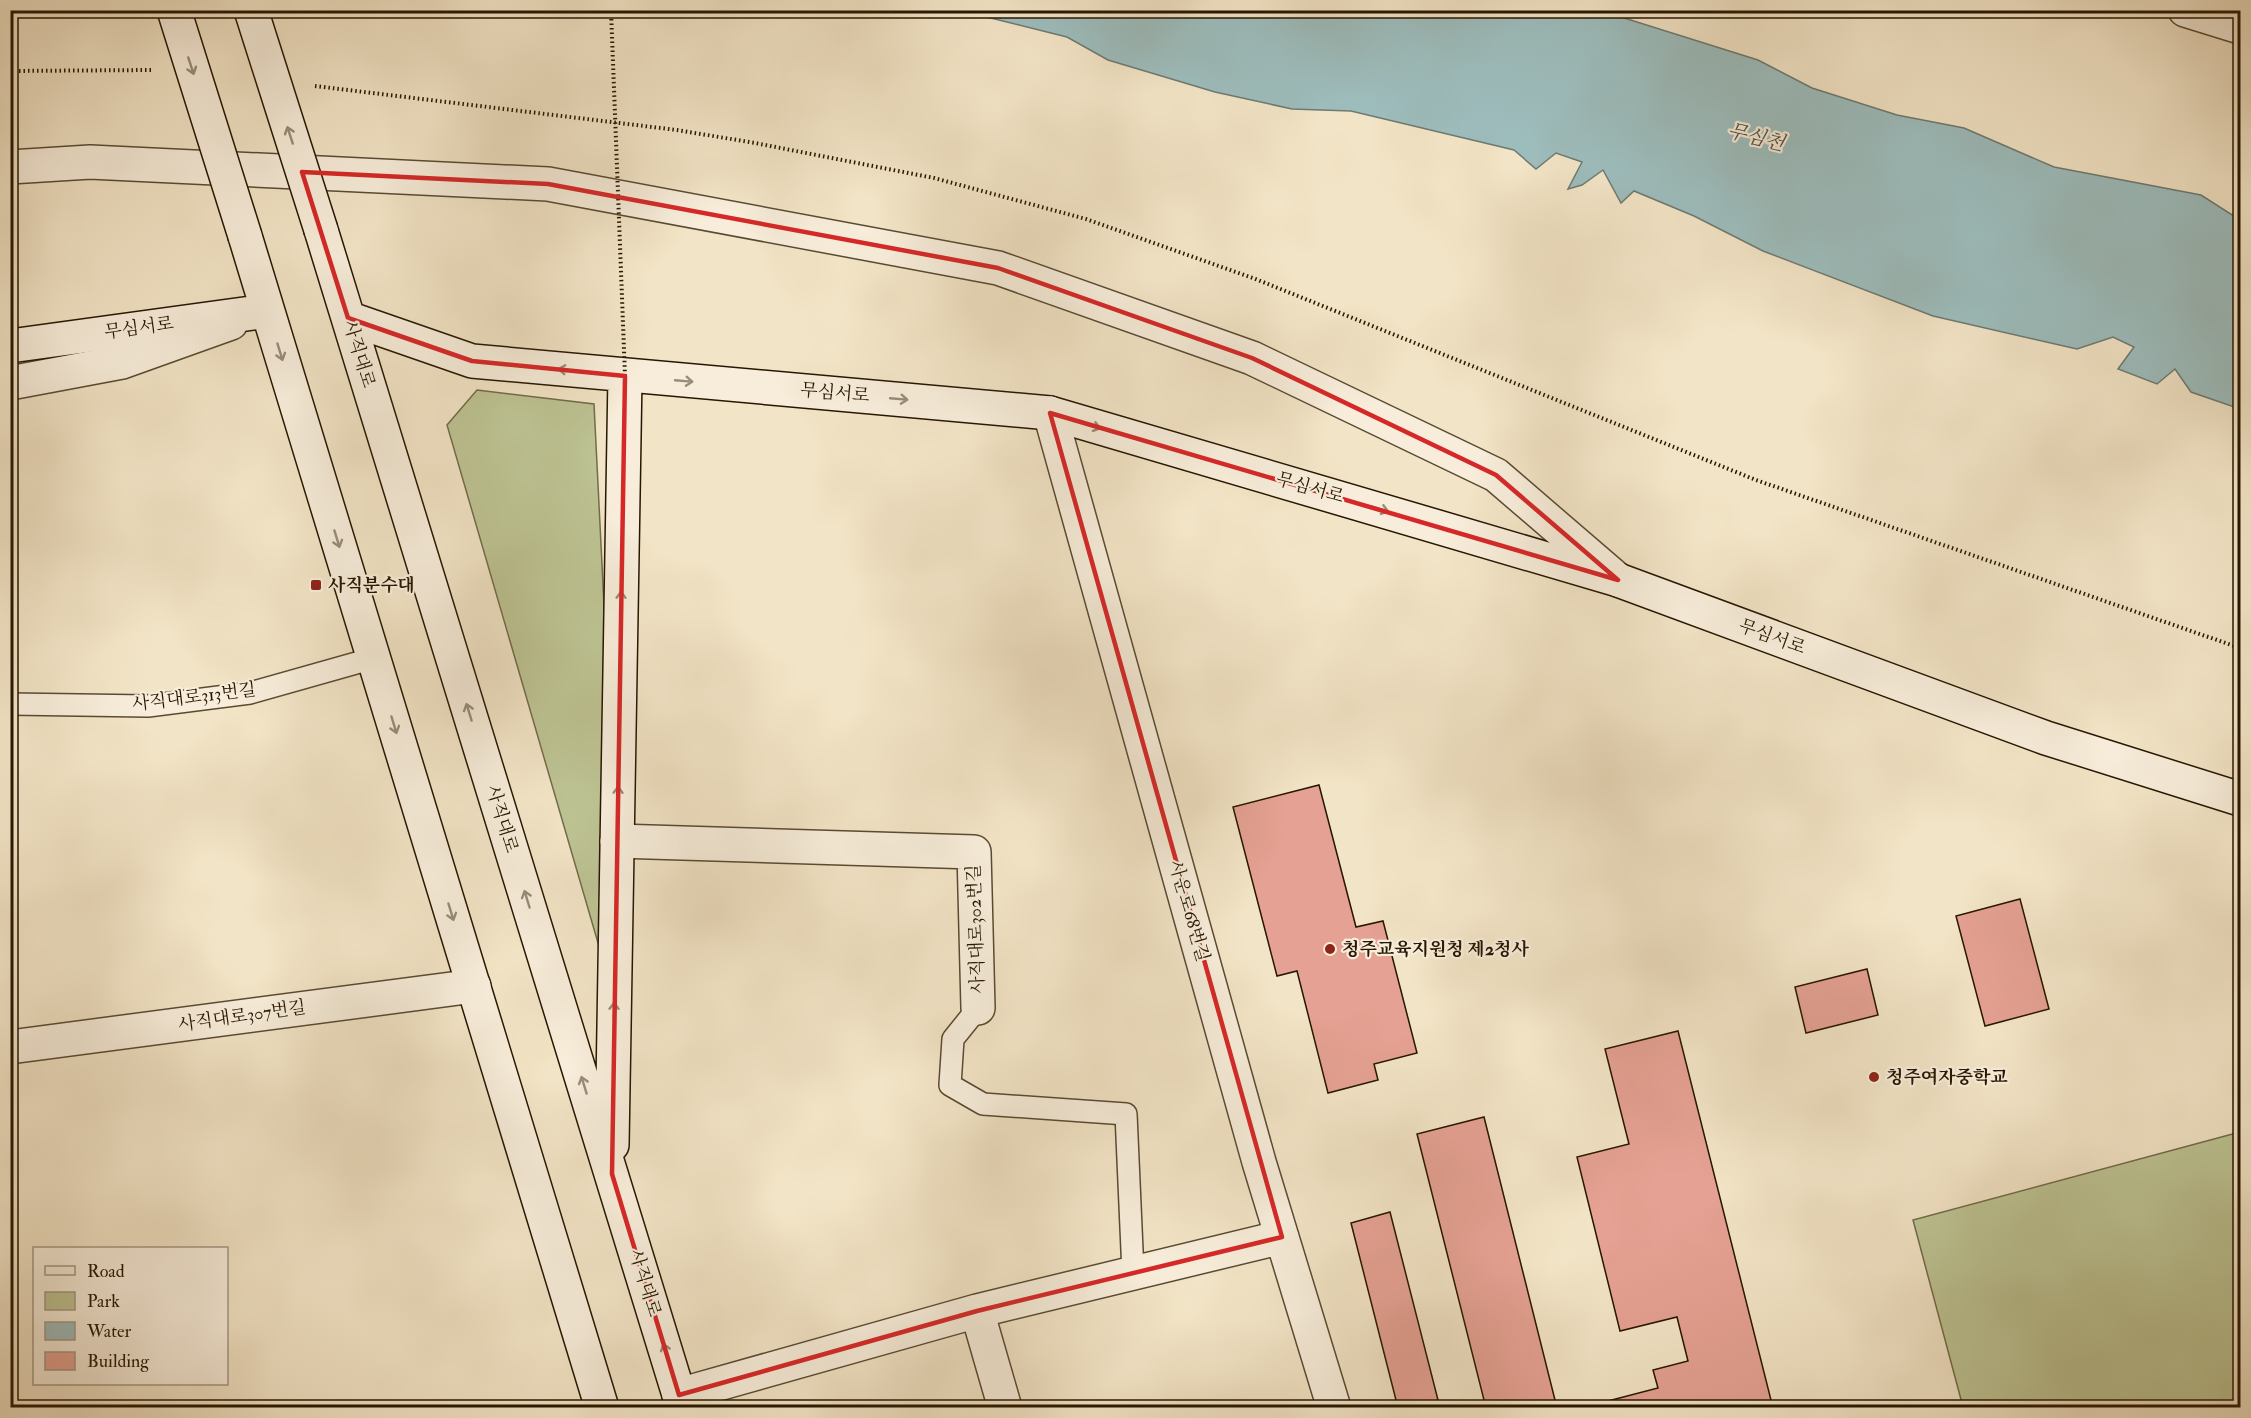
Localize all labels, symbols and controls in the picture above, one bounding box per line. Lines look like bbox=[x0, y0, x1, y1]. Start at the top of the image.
one-way arrow bbox=[186, 56, 197, 75]
water label: 무심천 bbox=[1725, 118, 1789, 157]
one-way arrow bbox=[284, 126, 295, 145]
street label: 무심서로 bbox=[103, 312, 175, 344]
street label: 사직대로 bbox=[338, 317, 380, 391]
one-way arrow bbox=[275, 342, 286, 361]
one-way arrow bbox=[558, 364, 578, 375]
one-way arrow bbox=[673, 376, 693, 387]
street label: 무심서로 bbox=[799, 379, 871, 407]
one-way arrow bbox=[889, 394, 908, 405]
one-way arrow bbox=[1082, 420, 1101, 432]
street label: 무심서로 bbox=[1273, 467, 1347, 509]
one-way arrow bbox=[1370, 503, 1389, 515]
one-way arrow bbox=[332, 529, 343, 548]
place label: 사직분수대 bbox=[328, 574, 415, 597]
marker: 사직분수대 bbox=[309, 578, 323, 592]
one-way arrow bbox=[616, 590, 627, 610]
street label: 무심서로 bbox=[1735, 614, 1809, 660]
street label: 사직대로313번길 bbox=[131, 678, 257, 716]
one-way arrow bbox=[463, 703, 474, 722]
one-way arrow bbox=[389, 715, 400, 734]
street label: 사직대로 bbox=[481, 782, 523, 856]
one-way arrow bbox=[612, 785, 624, 805]
street label: 사운로68번길 bbox=[1164, 858, 1214, 964]
street label: 사직대로302번길 bbox=[962, 864, 990, 994]
one-way arrow bbox=[520, 890, 531, 909]
one-way arrow bbox=[446, 902, 457, 921]
place label: 청주교육지원청 제2청사 bbox=[1342, 938, 1529, 961]
marker: 청주교육지원청 제2청사 bbox=[1323, 942, 1337, 956]
street label: 사직대로307번길 bbox=[177, 996, 307, 1036]
one-way arrow bbox=[608, 1001, 620, 1021]
place label: 청주여자중학교 bbox=[1886, 1066, 2008, 1089]
marker: 청주여자중학교 bbox=[1867, 1070, 1881, 1084]
one-way arrow bbox=[578, 1076, 589, 1095]
street label: 사직대로 bbox=[624, 1246, 666, 1320]
legend bbox=[33, 1247, 228, 1385]
text: Road bbox=[87, 1260, 125, 1283]
text: Park bbox=[87, 1290, 120, 1313]
text: Water bbox=[86, 1320, 131, 1343]
one-way arrow bbox=[660, 1343, 671, 1362]
text: Building bbox=[87, 1350, 150, 1373]

